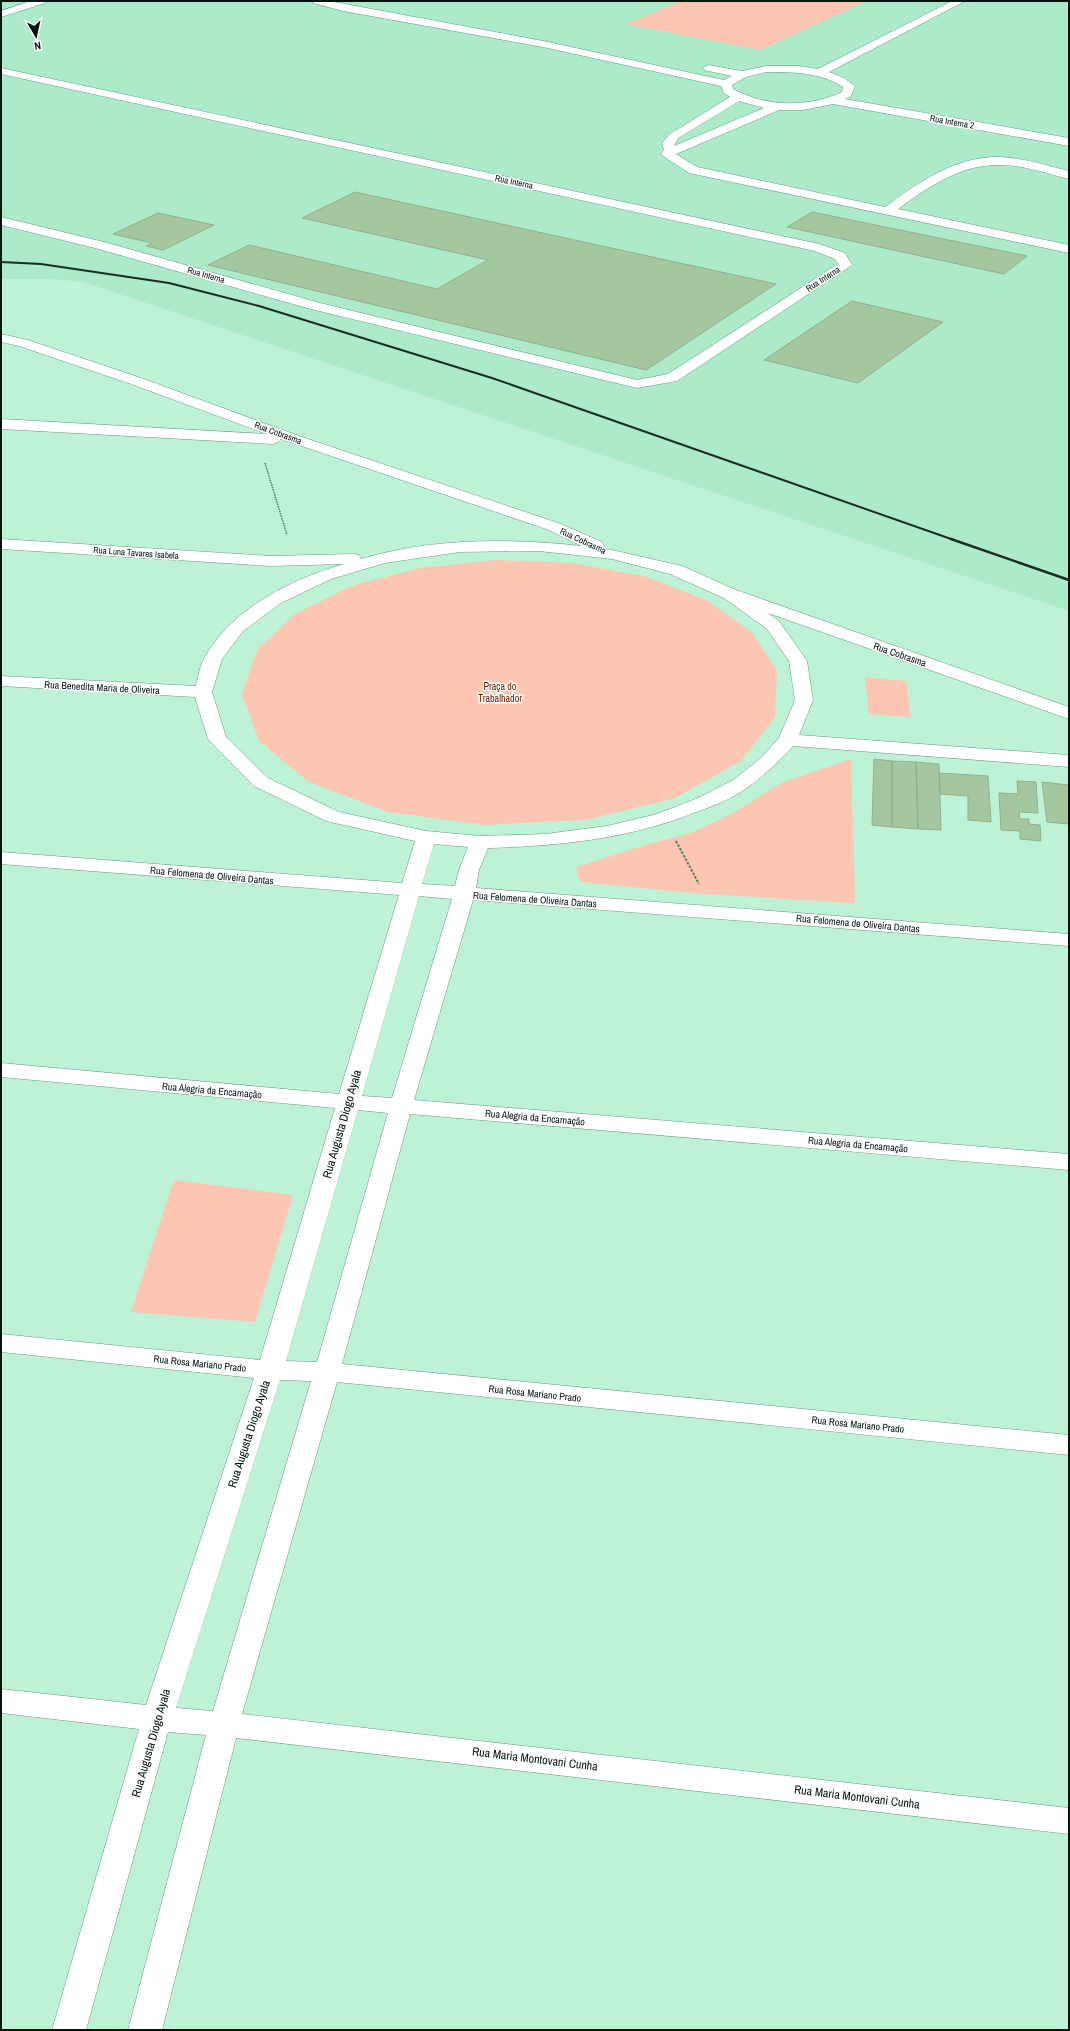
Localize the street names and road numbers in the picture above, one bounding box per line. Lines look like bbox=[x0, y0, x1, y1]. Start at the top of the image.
street label: Rua Interna 2 bbox=[929, 112, 975, 132]
street label: Rua Interna bbox=[494, 172, 534, 192]
street label: Rua Interna bbox=[804, 263, 842, 295]
street label: Rua Interna bbox=[186, 264, 226, 286]
street label: Rua Cobrasma bbox=[253, 419, 303, 447]
street label: Rua Cobrasma bbox=[558, 525, 608, 557]
street label: Rua Luna Tavares Isabela bbox=[93, 544, 179, 562]
street label: Rua Cobrasma bbox=[872, 639, 928, 670]
street label: Rua Benedita Maria de Oliveira bbox=[44, 678, 161, 697]
street label: Rua Felomena de Oliveira Dantas bbox=[150, 864, 274, 887]
street label: Rua Felomena de Oliveira Dantas bbox=[473, 889, 597, 910]
street label: Rua Felomena de Oliveira Dantas bbox=[796, 912, 920, 935]
street label: Rua Augusta Diogo Ayala bbox=[319, 1067, 365, 1180]
street label: Rua Alegria da Encarnação bbox=[161, 1080, 263, 1101]
street label: Rua Alegria da Encarnação bbox=[484, 1107, 586, 1128]
street label: Rua Alegria da Encarnação bbox=[807, 1134, 909, 1155]
street label: Rua Rosa Mariano Prado bbox=[153, 1352, 247, 1375]
street label: Rua Augusta Diogo Ayala bbox=[224, 1378, 274, 1490]
street label: Rua Rosa Mariano Prado bbox=[488, 1382, 582, 1405]
street label: Rua Rosa Mariano Prado bbox=[811, 1413, 905, 1436]
street label: Rua Augusta Diogo Ayala bbox=[128, 1686, 174, 1799]
street label: Rua Maria Montovani Cunha bbox=[471, 1743, 599, 1775]
street label: Rua Maria Montovani Cunha bbox=[793, 1781, 921, 1813]

